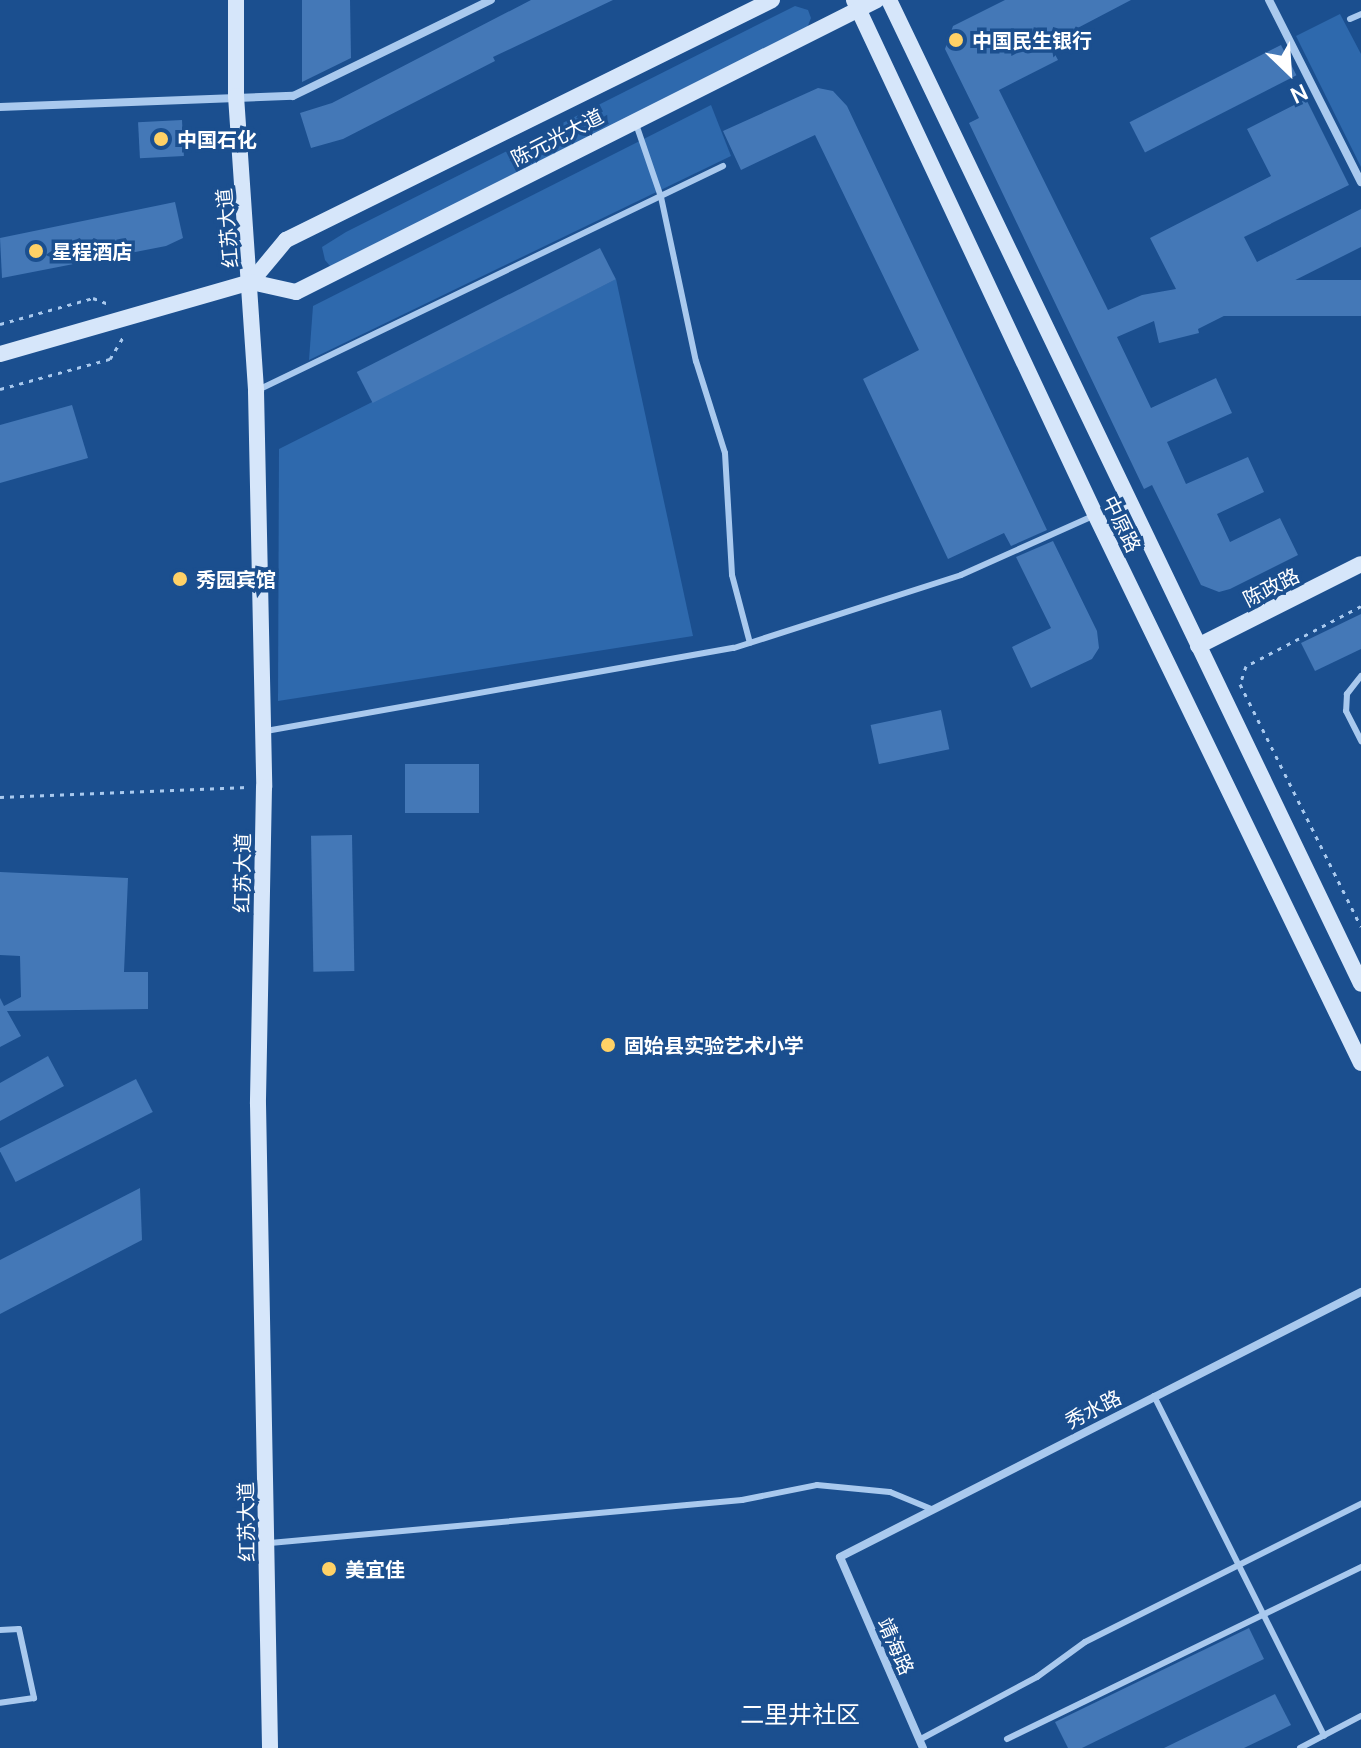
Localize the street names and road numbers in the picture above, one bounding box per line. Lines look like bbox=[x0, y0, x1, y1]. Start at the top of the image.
street label: 陈元光大道 bbox=[507, 104, 607, 170]
street label: 红苏大道 bbox=[212, 187, 242, 269]
street label: 中原路 bbox=[1098, 492, 1146, 556]
street label: 陈政路 bbox=[1239, 563, 1303, 611]
street label: 红苏大道 bbox=[229, 833, 255, 913]
street label: 秀水路 bbox=[1061, 1385, 1125, 1433]
street label: 红苏大道 bbox=[233, 1482, 259, 1562]
street label: 靖海路 bbox=[873, 1614, 919, 1678]

